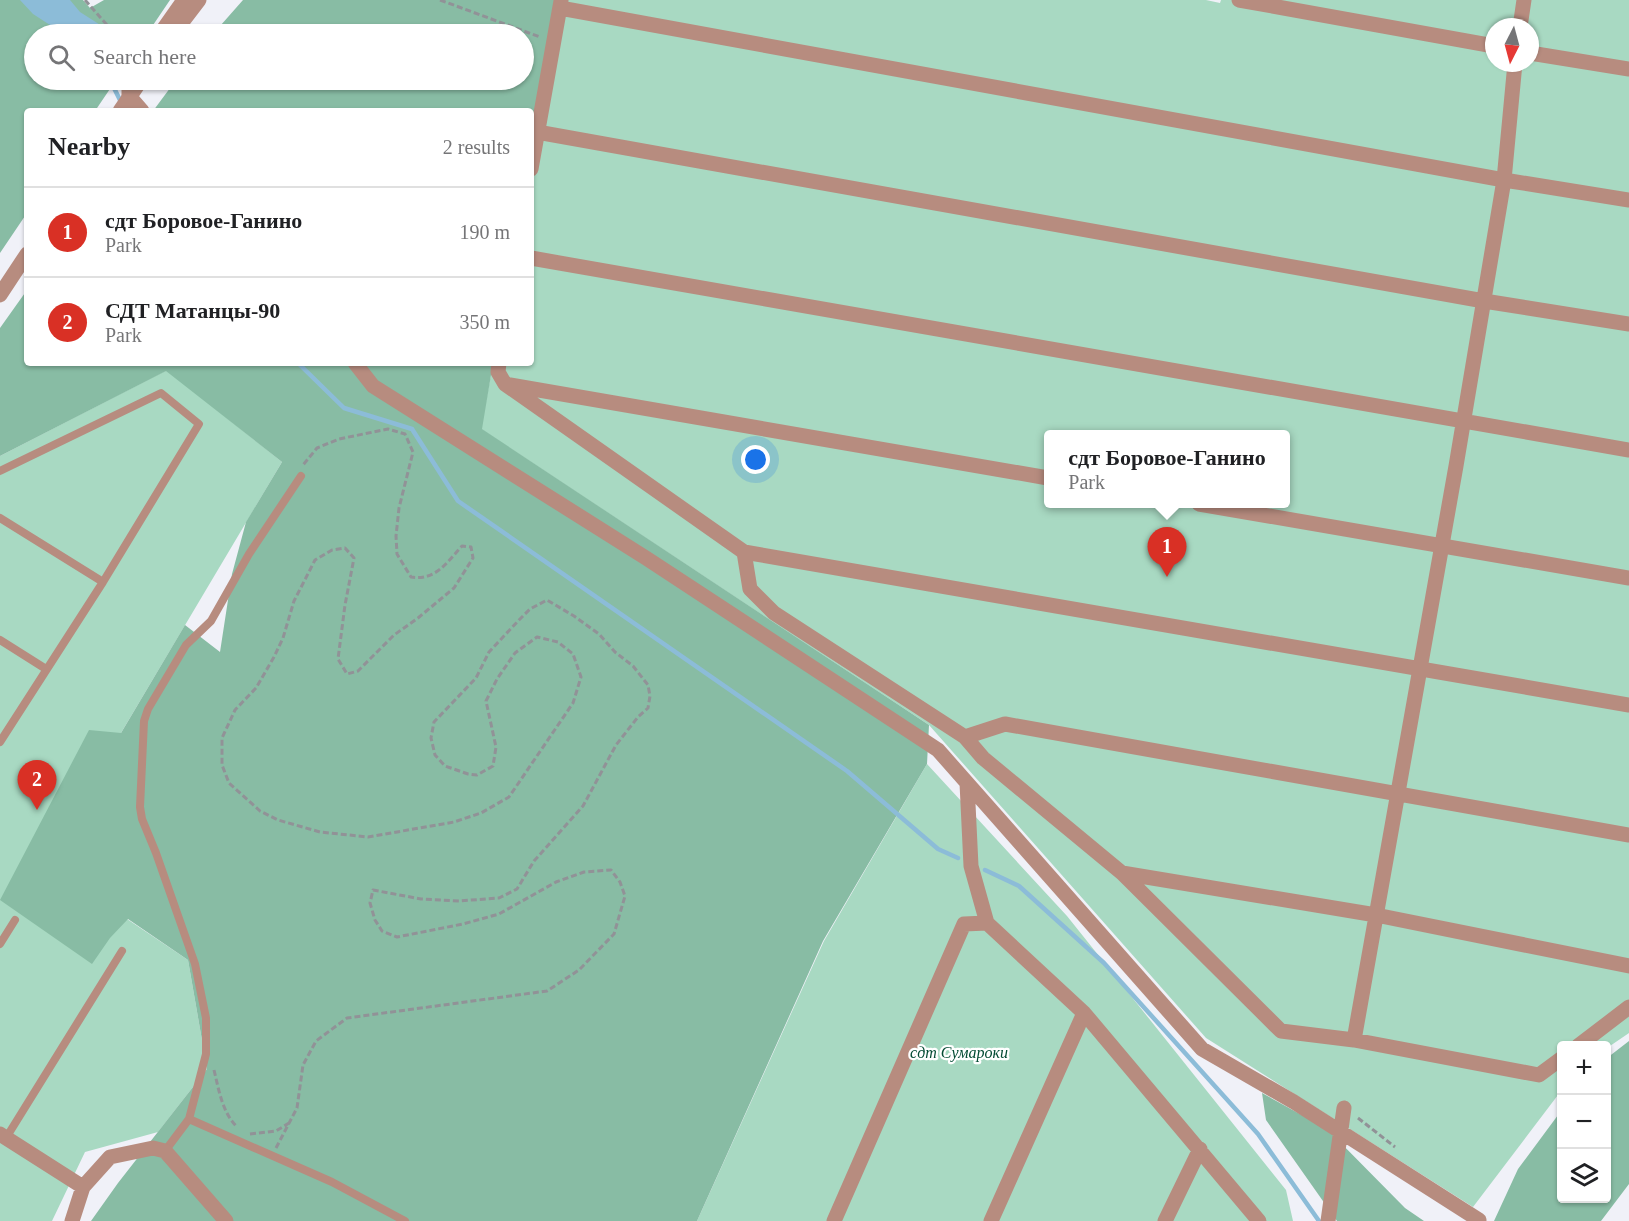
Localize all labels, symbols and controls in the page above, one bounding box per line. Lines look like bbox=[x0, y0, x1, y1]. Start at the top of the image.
north arrow bbox=[1485, 18, 1539, 72]
search box bbox=[24, 24, 534, 90]
icon: search bbox=[45, 41, 78, 74]
text: Search here bbox=[93, 44, 196, 69]
text: Nearby bbox=[48, 132, 130, 161]
text: 2 results bbox=[443, 136, 510, 158]
text: сдт Боровое-Ганино bbox=[105, 208, 302, 233]
text: 1 bbox=[63, 221, 73, 243]
text: 190 m bbox=[459, 221, 510, 243]
text: Park bbox=[105, 234, 142, 256]
text: СДТ Матанцы-90 bbox=[105, 298, 280, 323]
text: 2 bbox=[63, 311, 73, 333]
text: 350 m bbox=[459, 311, 510, 333]
text: Park bbox=[105, 324, 142, 346]
popup bbox=[1044, 430, 1290, 508]
your location bbox=[741, 445, 770, 474]
text: сдт Боровое-Ганино bbox=[1068, 445, 1266, 470]
text: Park bbox=[1068, 471, 1105, 493]
pin: 1 bbox=[1148, 528, 1186, 577]
pin: 2 bbox=[18, 760, 57, 810]
map controls bbox=[1557, 1041, 1611, 1203]
button: + bbox=[1557, 1041, 1611, 1095]
park label: сдт Сумароки bbox=[910, 1044, 1008, 1062]
button: − bbox=[1557, 1095, 1611, 1149]
button: layers bbox=[1557, 1149, 1611, 1203]

